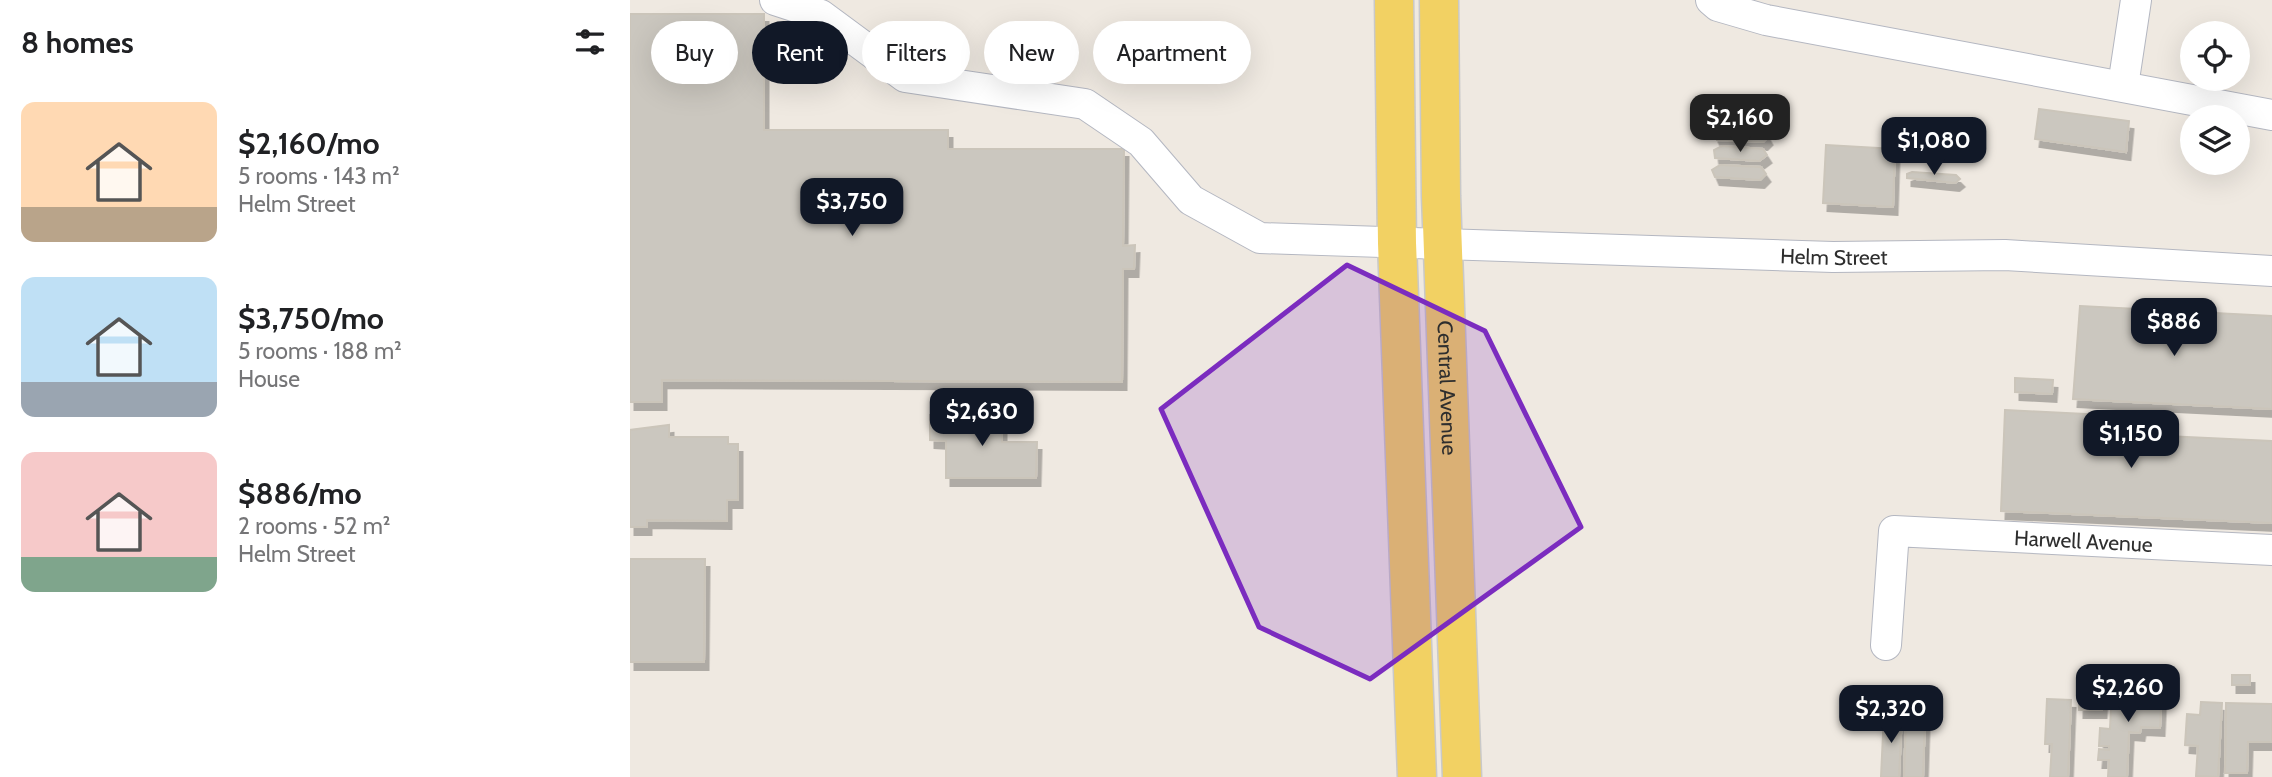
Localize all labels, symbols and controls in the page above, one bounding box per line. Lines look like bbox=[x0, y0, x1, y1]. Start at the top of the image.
chip: Buy bbox=[651, 21, 738, 84]
chip: Rent bbox=[752, 21, 848, 84]
chip: Filters bbox=[862, 21, 970, 84]
chip: New bbox=[984, 21, 1079, 84]
chip: Apartment bbox=[1093, 21, 1251, 84]
map controls bbox=[2180, 21, 2250, 175]
button: locate bbox=[2180, 21, 2250, 91]
icon: filters bbox=[571, 23, 609, 61]
text: 8 homes bbox=[21, 24, 134, 61]
pin: $2,160 bbox=[1683, 94, 1797, 154]
text: $2,160 bbox=[1706, 103, 1774, 131]
button: layers bbox=[2180, 105, 2250, 175]
pin: $1,080 bbox=[1877, 118, 1991, 177]
text: $2,160/mo bbox=[238, 125, 380, 162]
text: $1,080 bbox=[1897, 126, 1971, 154]
icon: home bbox=[77, 130, 161, 214]
text: 5 rooms · 143 m² bbox=[238, 162, 400, 190]
pin: $3,750 bbox=[795, 178, 909, 238]
text: $3,750 bbox=[816, 187, 888, 215]
text: Helm Street bbox=[238, 190, 356, 218]
street label: Helm Street bbox=[1780, 243, 1888, 270]
pin: $886 bbox=[2133, 298, 2215, 358]
text: $3,750/mo bbox=[238, 300, 384, 337]
icon: home bbox=[77, 305, 161, 389]
text: $886 bbox=[2147, 307, 2201, 335]
street label: Central Avenue bbox=[1433, 320, 1463, 456]
text: 5 rooms · 188 m² bbox=[238, 337, 402, 365]
text: House bbox=[238, 365, 300, 393]
pin: $2,630 bbox=[925, 388, 1039, 448]
text: $2,630 bbox=[946, 397, 1018, 425]
pin: $1,150 bbox=[2074, 410, 2188, 470]
text: $1,150 bbox=[2099, 419, 2163, 447]
text: $886/mo bbox=[238, 475, 362, 512]
icon: home bbox=[77, 480, 161, 564]
text: 2 rooms · 52 m² bbox=[238, 512, 391, 540]
street label: Harwell Avenue bbox=[2014, 525, 2154, 556]
text: Helm Street bbox=[238, 540, 356, 568]
pin: $2,260 bbox=[2071, 664, 2185, 724]
text: $2,260 bbox=[2092, 673, 2164, 701]
pin: $2,320 bbox=[1834, 686, 1948, 745]
text: $2,320 bbox=[1855, 694, 1927, 722]

